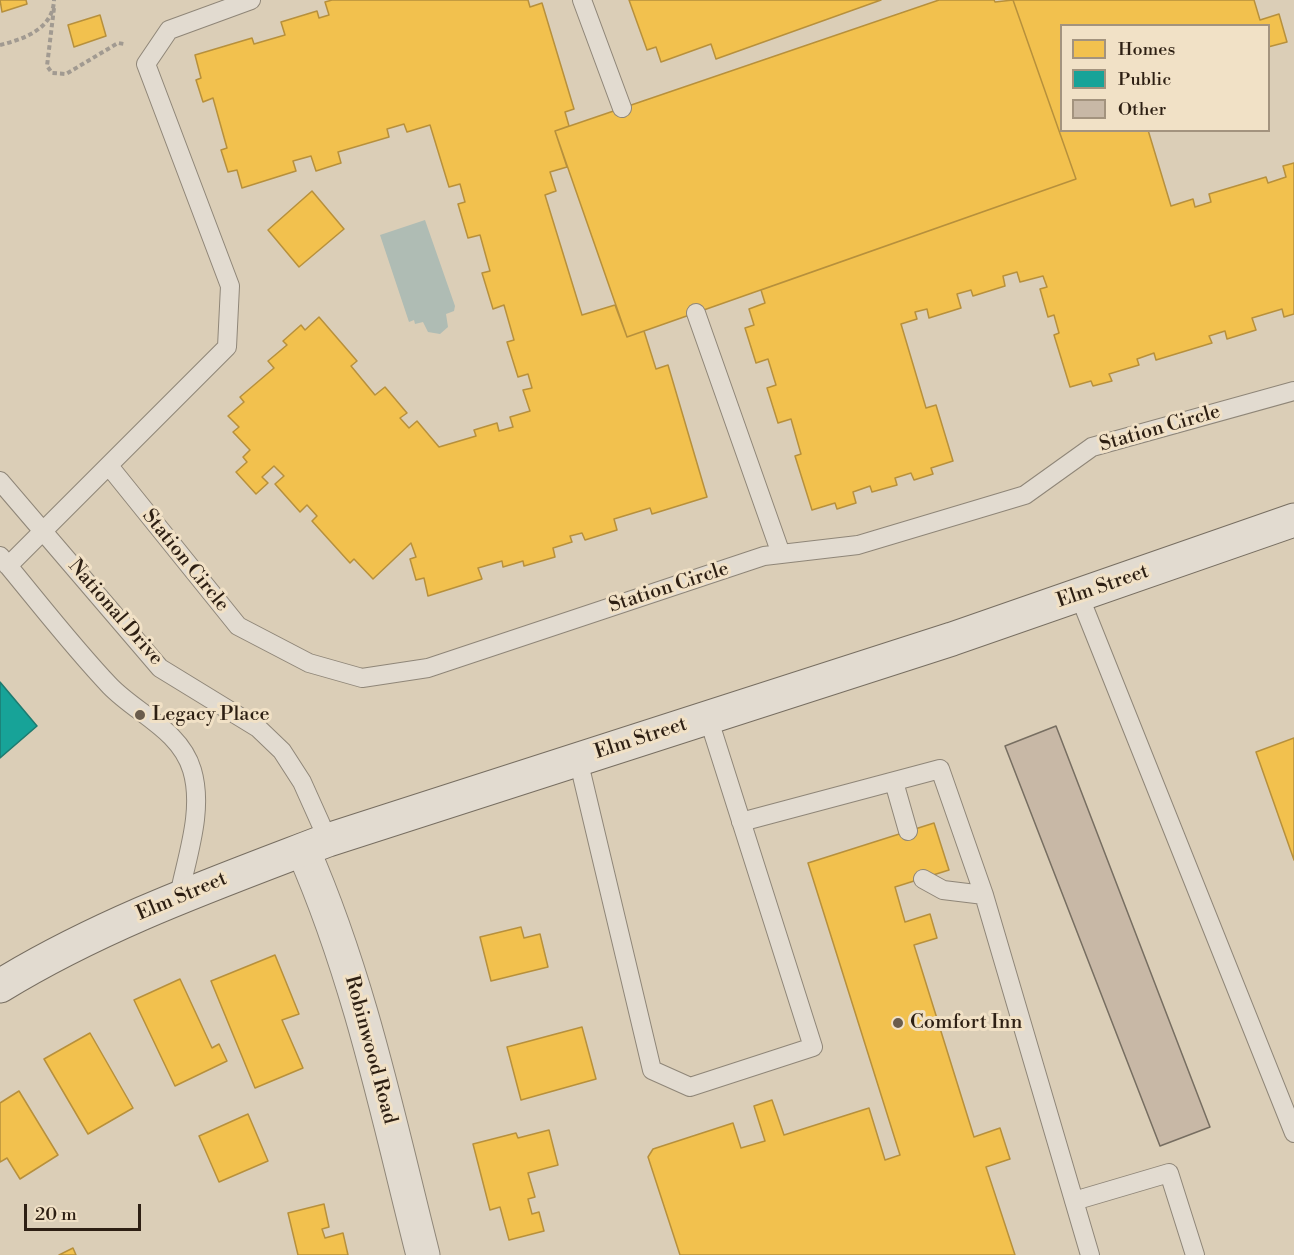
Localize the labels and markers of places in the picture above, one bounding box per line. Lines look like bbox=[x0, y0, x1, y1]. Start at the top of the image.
place label: Legacy Place bbox=[152, 703, 270, 727]
marker: Legacy Place bbox=[133, 708, 147, 722]
place label: Comfort Inn bbox=[910, 1011, 1022, 1035]
marker: Comfort Inn bbox=[891, 1016, 905, 1030]

